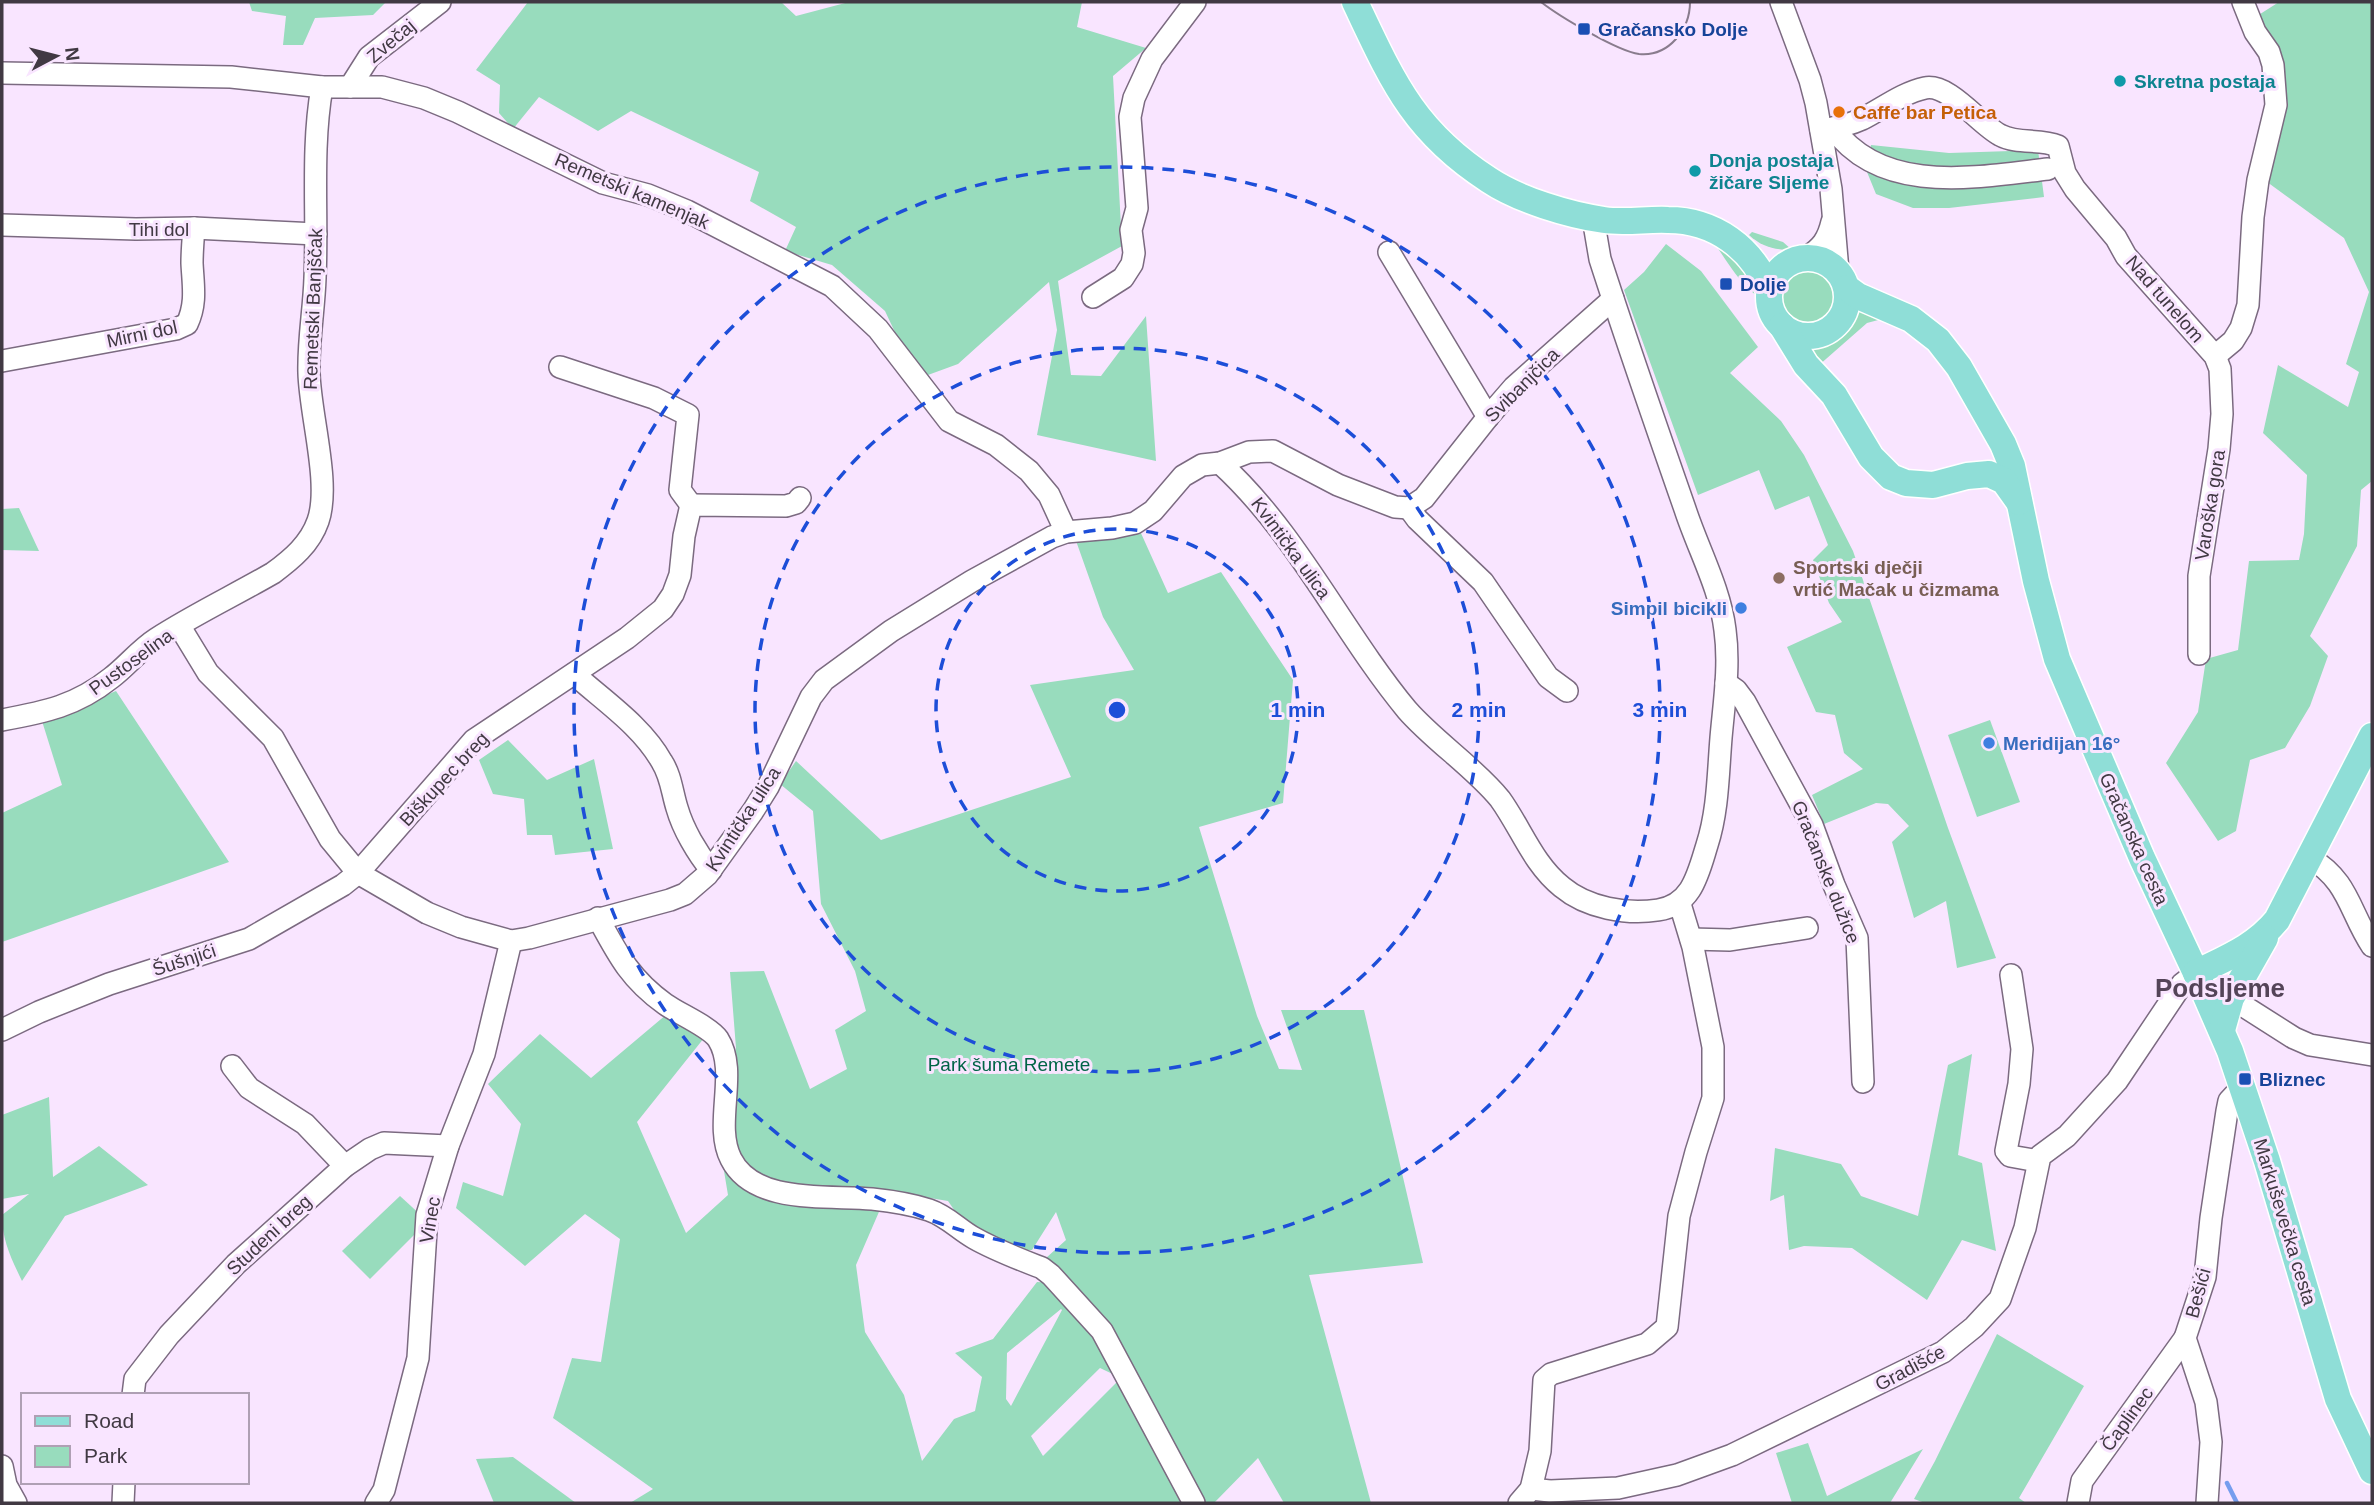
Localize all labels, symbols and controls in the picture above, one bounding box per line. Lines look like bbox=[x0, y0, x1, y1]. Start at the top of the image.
street label: Zvečaj bbox=[363, 15, 419, 67]
place label: Gračansko Dolje bbox=[1598, 19, 1748, 40]
north arrow bbox=[21, 21, 91, 91]
marker: Gračansko Dolje bbox=[1576, 21, 1592, 37]
text: N bbox=[61, 46, 84, 62]
place label: Skretna postaja bbox=[2134, 71, 2276, 92]
marker: Skretna postaja bbox=[2112, 73, 2128, 89]
place label: Caffe bar Petica bbox=[1853, 102, 1997, 123]
marker: Caffe bar Petica bbox=[1831, 104, 1847, 120]
street label: Remetski kamenjak bbox=[552, 149, 713, 233]
place label: Donja postaja žičare Sljeme bbox=[1709, 150, 1834, 193]
marker: Donja postaja žičare Sljeme bbox=[1687, 163, 1703, 179]
street label: Tihi dol bbox=[129, 219, 189, 240]
street label: Remetski Banjščak bbox=[300, 227, 326, 390]
street label: Nad tunelom bbox=[2122, 251, 2208, 347]
place label: Dolje bbox=[1740, 274, 1786, 295]
marker: Dolje bbox=[1718, 276, 1734, 292]
street label: Mirni dol bbox=[105, 316, 179, 352]
street label: Svibanjčica bbox=[1481, 343, 1564, 426]
street label: Varoška gora bbox=[2191, 448, 2229, 562]
street label: Kvintička ulica bbox=[1247, 493, 1335, 603]
place label: Sportski dječji vrtić Mačak u čizmama bbox=[1793, 557, 1999, 600]
marker: Sportski dječji vrtić Mačak u čizmama bbox=[1771, 570, 1787, 586]
place label: Simpil bicikli bbox=[1611, 598, 1727, 619]
marker: Simpil bicikli bbox=[1733, 600, 1749, 616]
street label: Pustoselina bbox=[85, 624, 177, 699]
centre of rings bbox=[1105, 698, 1129, 722]
text: 1 min bbox=[1271, 698, 1325, 721]
text: 2 min bbox=[1452, 698, 1506, 721]
text: 3 min bbox=[1633, 698, 1687, 721]
street label: Biškupec breg bbox=[395, 728, 493, 830]
place label: Meridijan 16° bbox=[2003, 733, 2120, 754]
marker: Meridijan 16° bbox=[1981, 735, 1997, 751]
street label: Kvintička ulica bbox=[701, 762, 785, 875]
street label: Gračanska cesta bbox=[2095, 770, 2173, 909]
street label: Gračanske dužice bbox=[1788, 798, 1864, 946]
street label: Šušnjići bbox=[150, 940, 218, 980]
district label: Podsljeme bbox=[2155, 973, 2285, 1003]
park label: Park šuma Remete bbox=[928, 1054, 1090, 1075]
place label: Bliznec bbox=[2259, 1069, 2326, 1090]
marker: Bliznec bbox=[2237, 1071, 2253, 1087]
street label: Markuševečka cesta bbox=[2250, 1136, 2320, 1308]
street label: Studeni breg bbox=[222, 1191, 316, 1279]
street label: Vinec bbox=[416, 1195, 444, 1245]
street label: Bešići bbox=[2181, 1266, 2215, 1320]
street label: Gradišće bbox=[1872, 1341, 1948, 1395]
street label: Čaplinec bbox=[2097, 1383, 2157, 1455]
legend bbox=[21, 1393, 248, 1484]
text: Road bbox=[84, 1409, 134, 1432]
text: Park bbox=[84, 1444, 128, 1467]

